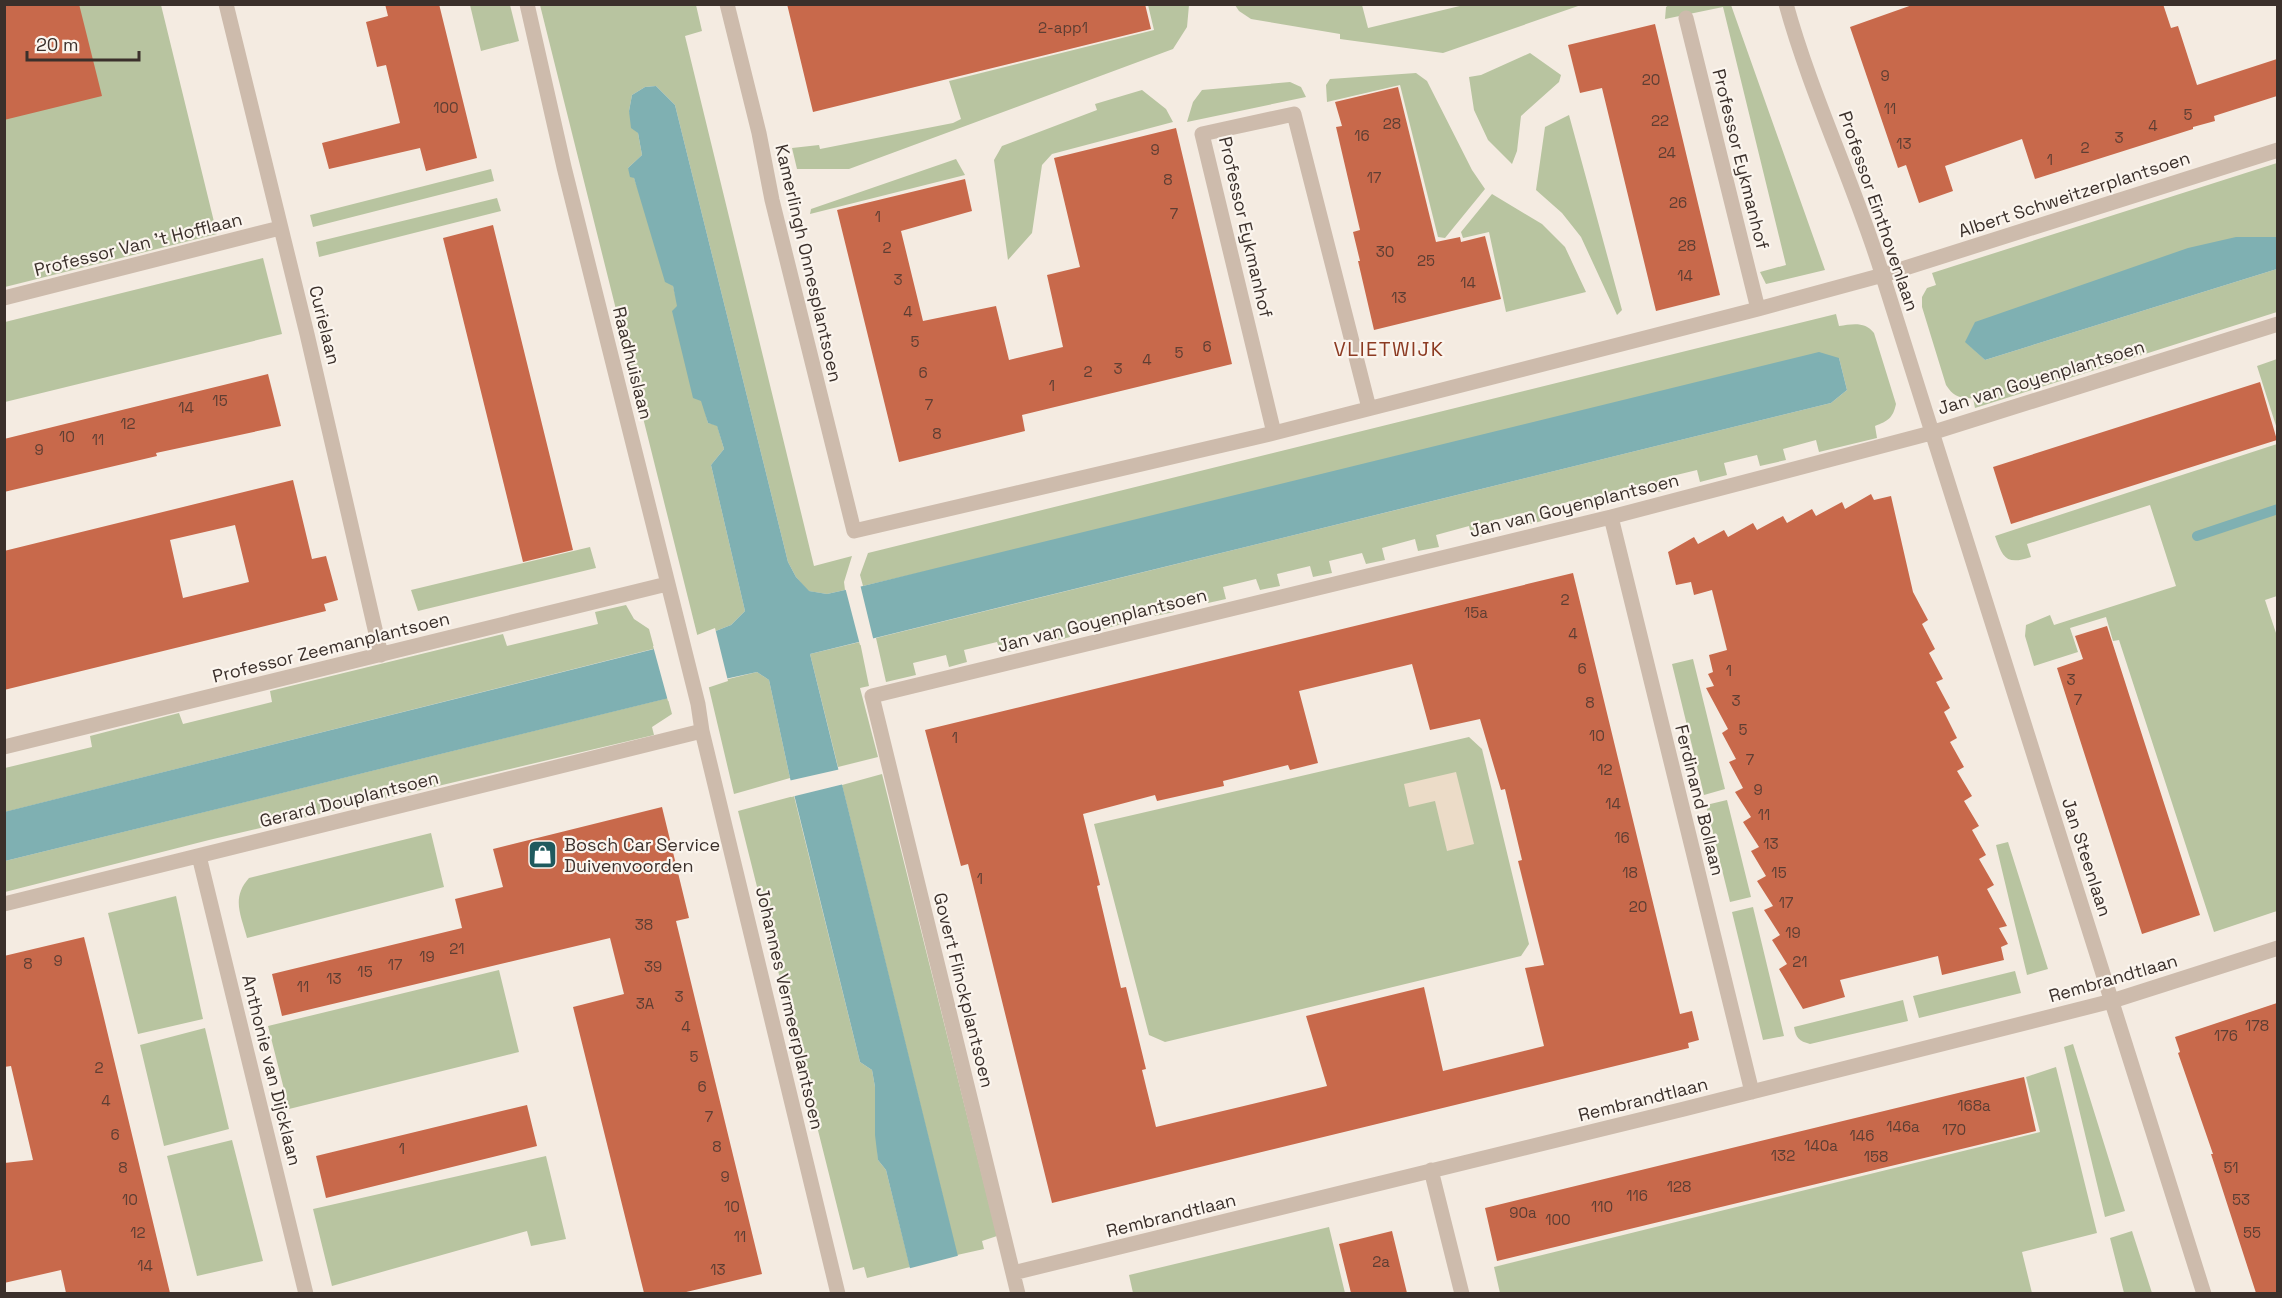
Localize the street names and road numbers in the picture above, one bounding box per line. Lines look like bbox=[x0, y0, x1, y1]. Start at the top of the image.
street label: Professor Eykmanhof bbox=[1707, 66, 1775, 252]
street label: Professor Einthovenlaan bbox=[1834, 108, 1924, 314]
street label: Professor Eykmanhof bbox=[1214, 134, 1278, 320]
street label: Kamerlingh Onnesplantsoen bbox=[770, 142, 848, 384]
street label: Albert Schweitzerplantsoen bbox=[1955, 146, 2193, 242]
street label: Professor Van 't Hofflaan bbox=[32, 207, 244, 281]
street label: Curielaan bbox=[304, 283, 346, 367]
street label: Raadhuislaan bbox=[608, 304, 658, 422]
street label: Jan van Goyenplantsoen bbox=[1935, 335, 2147, 419]
street label: Jan van Goyenplantsoen bbox=[1467, 468, 1681, 542]
street label: Jan van Goyenplantsoen bbox=[995, 583, 1209, 657]
street label: Professor Zeemanplantsoen bbox=[210, 606, 452, 688]
street label: Ferdinand Bollaan bbox=[1670, 722, 1730, 878]
street label: Gerard Douplantsoen bbox=[257, 766, 441, 832]
street label: Jan Steenlaan bbox=[2057, 795, 2117, 919]
street label: Johannes Vermeerplantsoen bbox=[751, 884, 829, 1132]
street label: Govert Flinckplantsoen bbox=[929, 890, 999, 1090]
street label: Rembrandtlaan bbox=[2046, 949, 2180, 1007]
street label: Anthonie van Dijcklaan bbox=[237, 972, 307, 1168]
street label: Rembrandtlaan bbox=[1576, 1072, 1710, 1126]
street label: Rembrandtlaan bbox=[1104, 1188, 1238, 1242]

